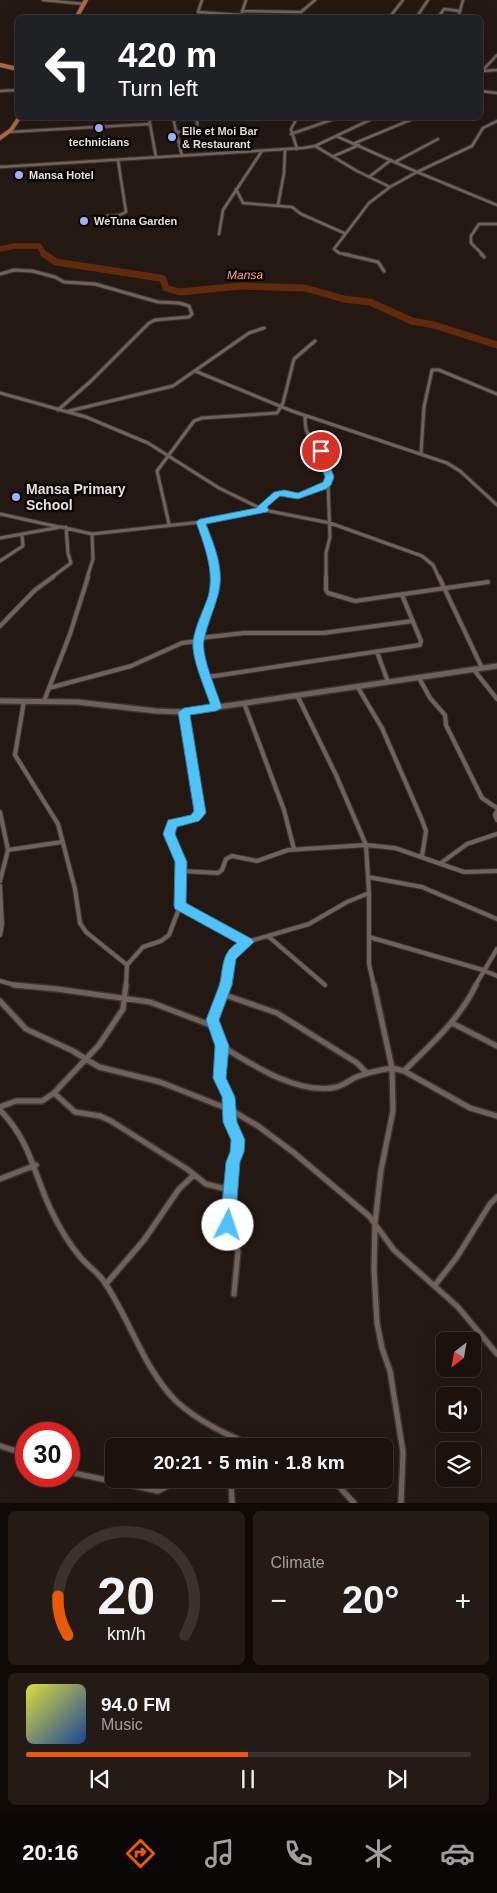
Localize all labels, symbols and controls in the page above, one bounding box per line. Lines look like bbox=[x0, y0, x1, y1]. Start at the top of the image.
icon: left bbox=[35, 35, 100, 100]
text: 420 m bbox=[118, 35, 217, 74]
text: Turn left bbox=[118, 76, 198, 101]
marker: technicians bbox=[93, 122, 105, 134]
place label: Elle et Moi Bar & Restaurant bbox=[182, 125, 259, 150]
marker: Elle et Moi Bar & Restaurant bbox=[166, 131, 178, 143]
place label: technicians bbox=[69, 136, 129, 148]
marker: Mansa Hotel bbox=[13, 169, 25, 181]
place label: Mansa Hotel bbox=[29, 169, 94, 181]
marker: WeTuna Garden bbox=[78, 215, 90, 227]
place label: WeTuna Garden bbox=[94, 215, 178, 227]
water label: Mansa bbox=[227, 268, 263, 282]
pin bbox=[300, 430, 342, 472]
icon: arrive bbox=[307, 437, 335, 465]
place label: Mansa Primary School bbox=[26, 481, 126, 513]
marker: Mansa Primary School bbox=[10, 491, 22, 503]
position arrow bbox=[201, 1198, 253, 1250]
north arrow bbox=[436, 1332, 481, 1378]
map controls bbox=[436, 1332, 481, 1487]
button: sound bbox=[436, 1387, 481, 1432]
speed limit sign: 30 bbox=[15, 1422, 80, 1487]
button: layers bbox=[436, 1442, 481, 1487]
text: 20:21 · 5 min · 1.8 km bbox=[153, 1452, 345, 1473]
text: Climate bbox=[271, 1554, 325, 1571]
text: 20 bbox=[97, 1567, 155, 1625]
text: 20° bbox=[342, 1579, 399, 1621]
text: − bbox=[271, 1585, 287, 1616]
text: + bbox=[455, 1585, 471, 1616]
text: km/h bbox=[107, 1624, 146, 1644]
text: 94.0 FM bbox=[101, 1694, 171, 1715]
text: Music bbox=[101, 1716, 143, 1733]
icon: previous bbox=[86, 1765, 114, 1793]
icon: pause bbox=[234, 1765, 262, 1793]
icon: next bbox=[383, 1765, 411, 1793]
icon: directions bbox=[123, 1836, 158, 1871]
icon: music bbox=[202, 1836, 237, 1871]
icon: phone bbox=[281, 1836, 316, 1871]
icon: climate bbox=[361, 1836, 396, 1871]
icon: car bbox=[440, 1836, 475, 1871]
text: 20:16 bbox=[22, 1840, 78, 1865]

